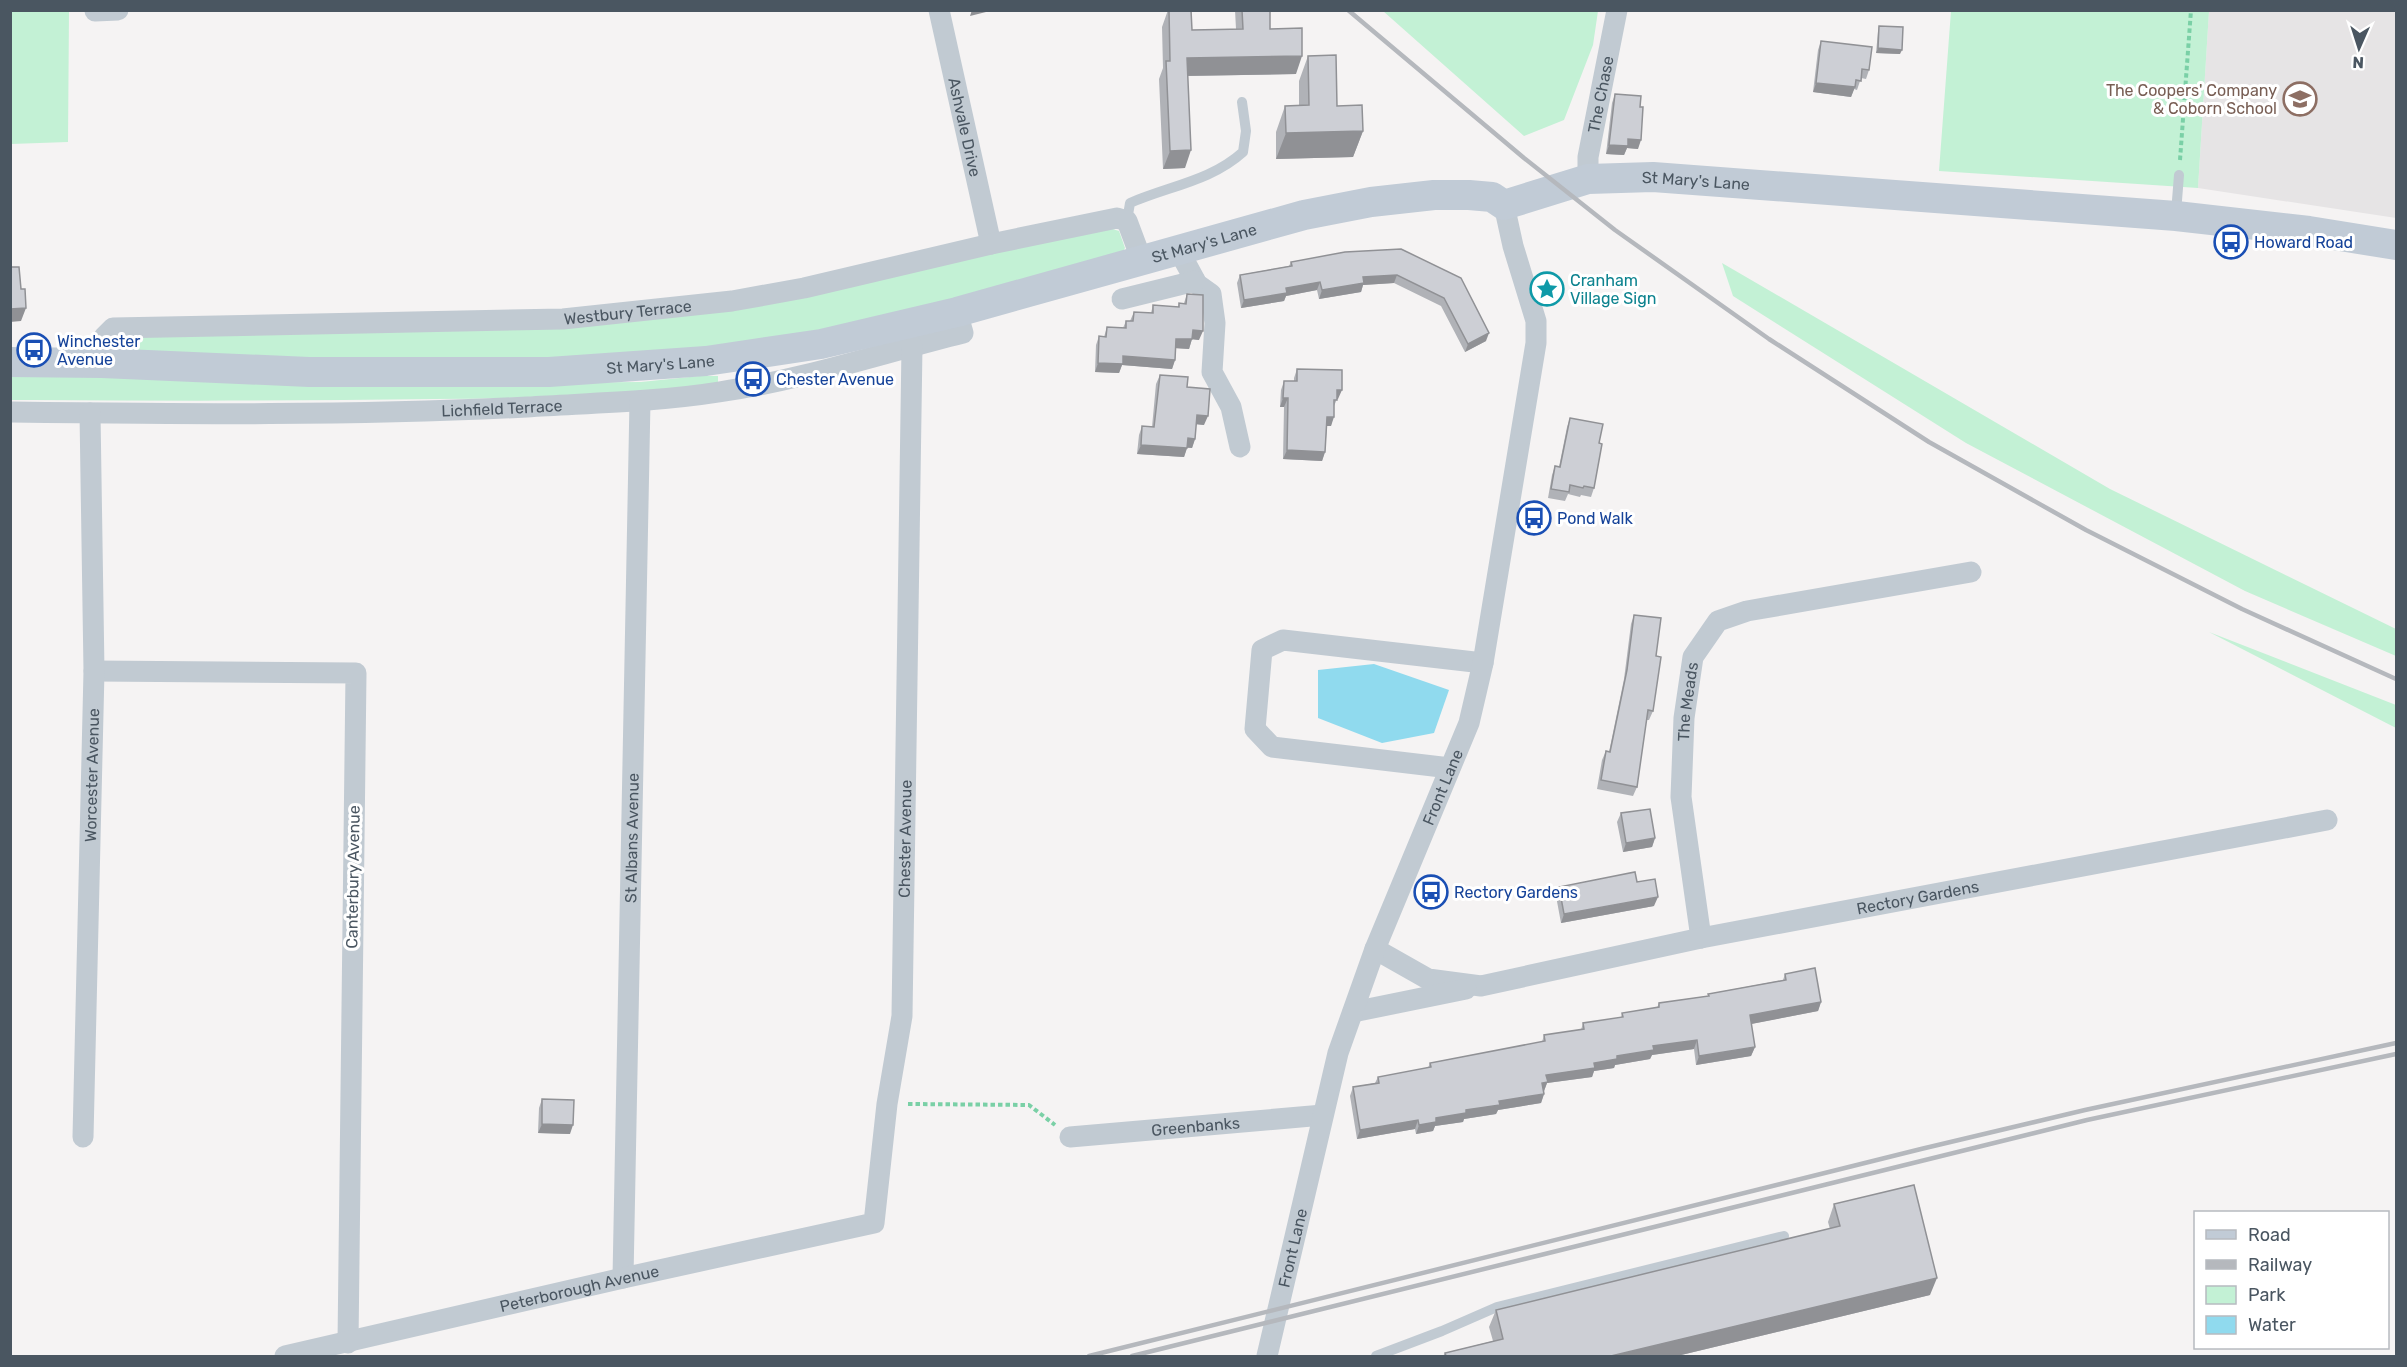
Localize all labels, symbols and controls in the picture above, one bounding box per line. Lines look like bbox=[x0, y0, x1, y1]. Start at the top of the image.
north arrow bbox=[2329, 18, 2389, 78]
text: N bbox=[2352, 53, 2364, 72]
street label: The Chase bbox=[1584, 54, 1617, 134]
street label: Ashvale Drive bbox=[945, 76, 985, 179]
place label: The Coopers' Company & Coborn School bbox=[2106, 81, 2277, 118]
school or university icon: The Coopers' Company & Coborn School bbox=[2282, 81, 2318, 117]
street label: St Mary's Lane bbox=[1642, 167, 1751, 194]
street label: St Mary's Lane bbox=[1149, 219, 1259, 267]
bus stop icon: Howard Road bbox=[2213, 224, 2249, 260]
place label: Howard Road bbox=[2254, 233, 2353, 252]
place icon: Cranham Village Sign bbox=[1529, 271, 1565, 307]
place label: Cranham Village Sign bbox=[1570, 271, 1656, 308]
street label: Westbury Terrace bbox=[563, 296, 693, 328]
bus stop icon: Winchester Avenue bbox=[16, 332, 52, 368]
place label: Winchester Avenue bbox=[57, 332, 140, 369]
street label: St Mary's Lane bbox=[606, 350, 716, 377]
bus stop icon: Chester Avenue bbox=[735, 361, 771, 397]
place label: Chester Avenue bbox=[776, 370, 894, 389]
street label: Lichfield Terrace bbox=[441, 396, 563, 420]
bus stop icon: Pond Walk bbox=[1516, 500, 1552, 536]
place label: Pond Walk bbox=[1557, 509, 1633, 528]
street label: The Meads bbox=[1674, 661, 1702, 742]
street label: Worcester Avenue bbox=[80, 708, 103, 842]
street label: Front Lane bbox=[1418, 746, 1467, 828]
street label: St Albans Avenue bbox=[621, 773, 642, 903]
street label: Chester Avenue bbox=[894, 780, 915, 898]
street label: Canterbury Avenue bbox=[342, 805, 364, 949]
bus stop icon: Rectory Gardens bbox=[1413, 874, 1449, 910]
street label: Rectory Gardens bbox=[1855, 876, 1980, 918]
place label: Rectory Gardens bbox=[1454, 883, 1578, 902]
street label: Greenbanks bbox=[1150, 1113, 1241, 1139]
street label: Front Lane bbox=[1274, 1207, 1311, 1289]
legend bbox=[2194, 1211, 2389, 1349]
text: Road bbox=[2248, 1224, 2291, 1246]
text: Railway bbox=[2248, 1254, 2312, 1276]
street label: Peterborough Avenue bbox=[498, 1261, 661, 1316]
text: Park bbox=[2248, 1284, 2286, 1306]
text: Water bbox=[2248, 1314, 2296, 1336]

